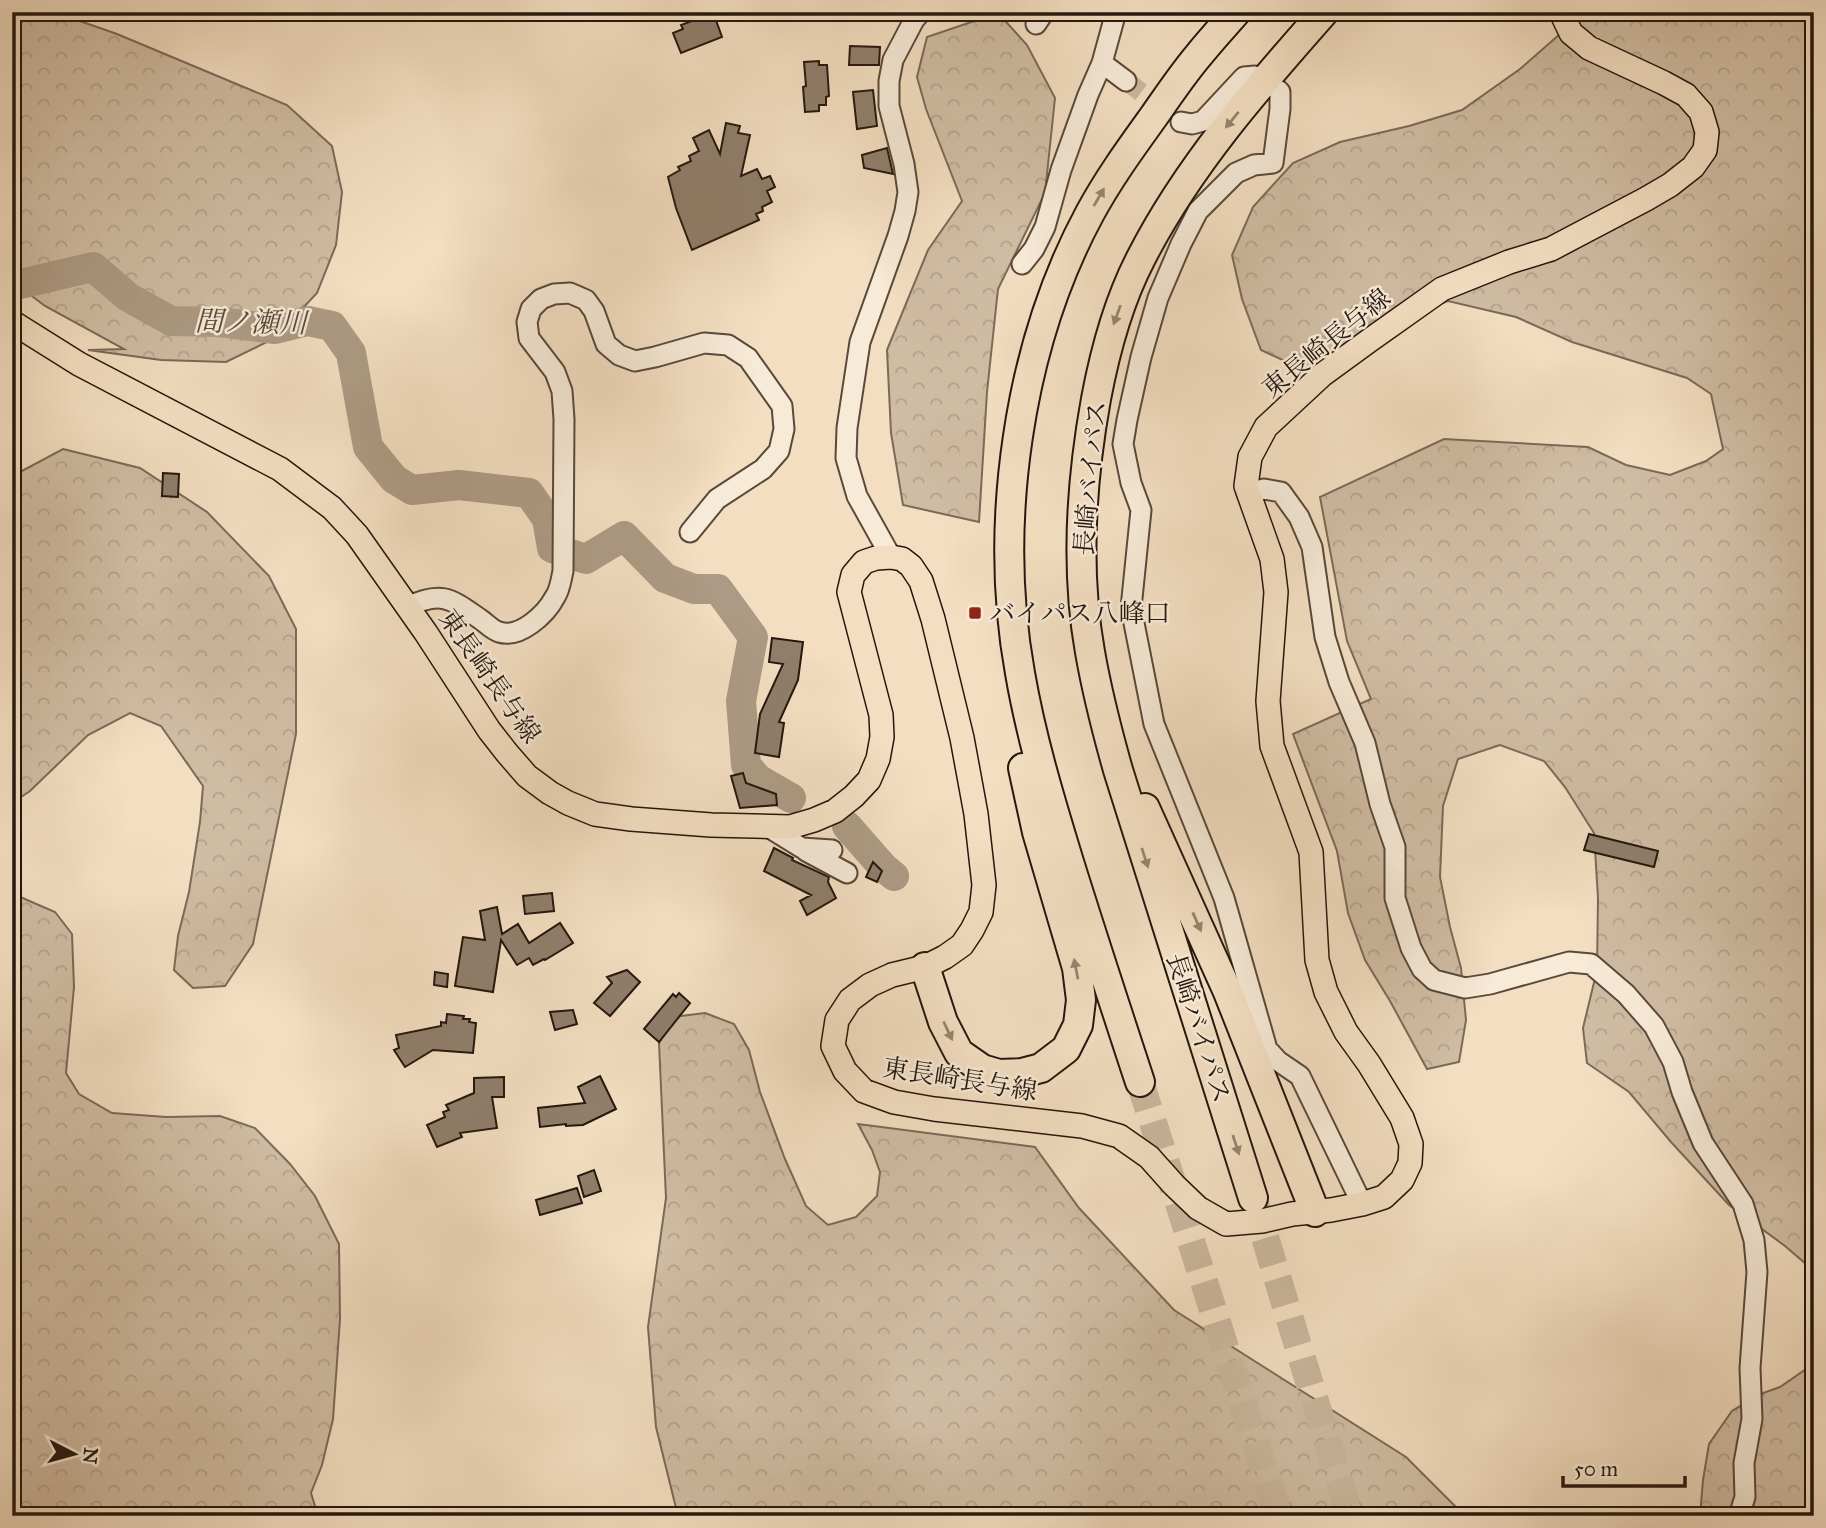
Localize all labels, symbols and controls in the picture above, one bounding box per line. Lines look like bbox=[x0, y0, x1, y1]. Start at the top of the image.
one-way arrow bbox=[1224, 111, 1239, 129]
one-way arrow bbox=[1093, 188, 1105, 207]
street label: 東長崎長与線 bbox=[1255, 281, 1397, 405]
water label: 間ノ瀬川 bbox=[195, 304, 310, 341]
one-way arrow bbox=[1112, 305, 1123, 326]
street label: 長崎バイパス bbox=[1067, 399, 1113, 557]
place label: バイパス八峰口 bbox=[989, 597, 1170, 629]
street label: 東長崎長与線 bbox=[432, 603, 548, 749]
marker: バイパス八峰口 bbox=[967, 605, 983, 621]
one-way arrow bbox=[1140, 848, 1151, 869]
one-way arrow bbox=[1191, 912, 1202, 932]
street label: 長崎バイパス bbox=[1160, 949, 1238, 1107]
one-way arrow bbox=[1071, 958, 1082, 980]
one-way arrow bbox=[942, 1021, 954, 1041]
street label: 東長崎長与線 bbox=[880, 1051, 1040, 1107]
one-way arrow bbox=[1231, 1135, 1241, 1156]
north arrow bbox=[38, 1420, 108, 1490]
scale bar bbox=[1563, 1444, 1686, 1488]
text: N bbox=[78, 1447, 103, 1465]
text: 50 m bbox=[1574, 1456, 1619, 1482]

